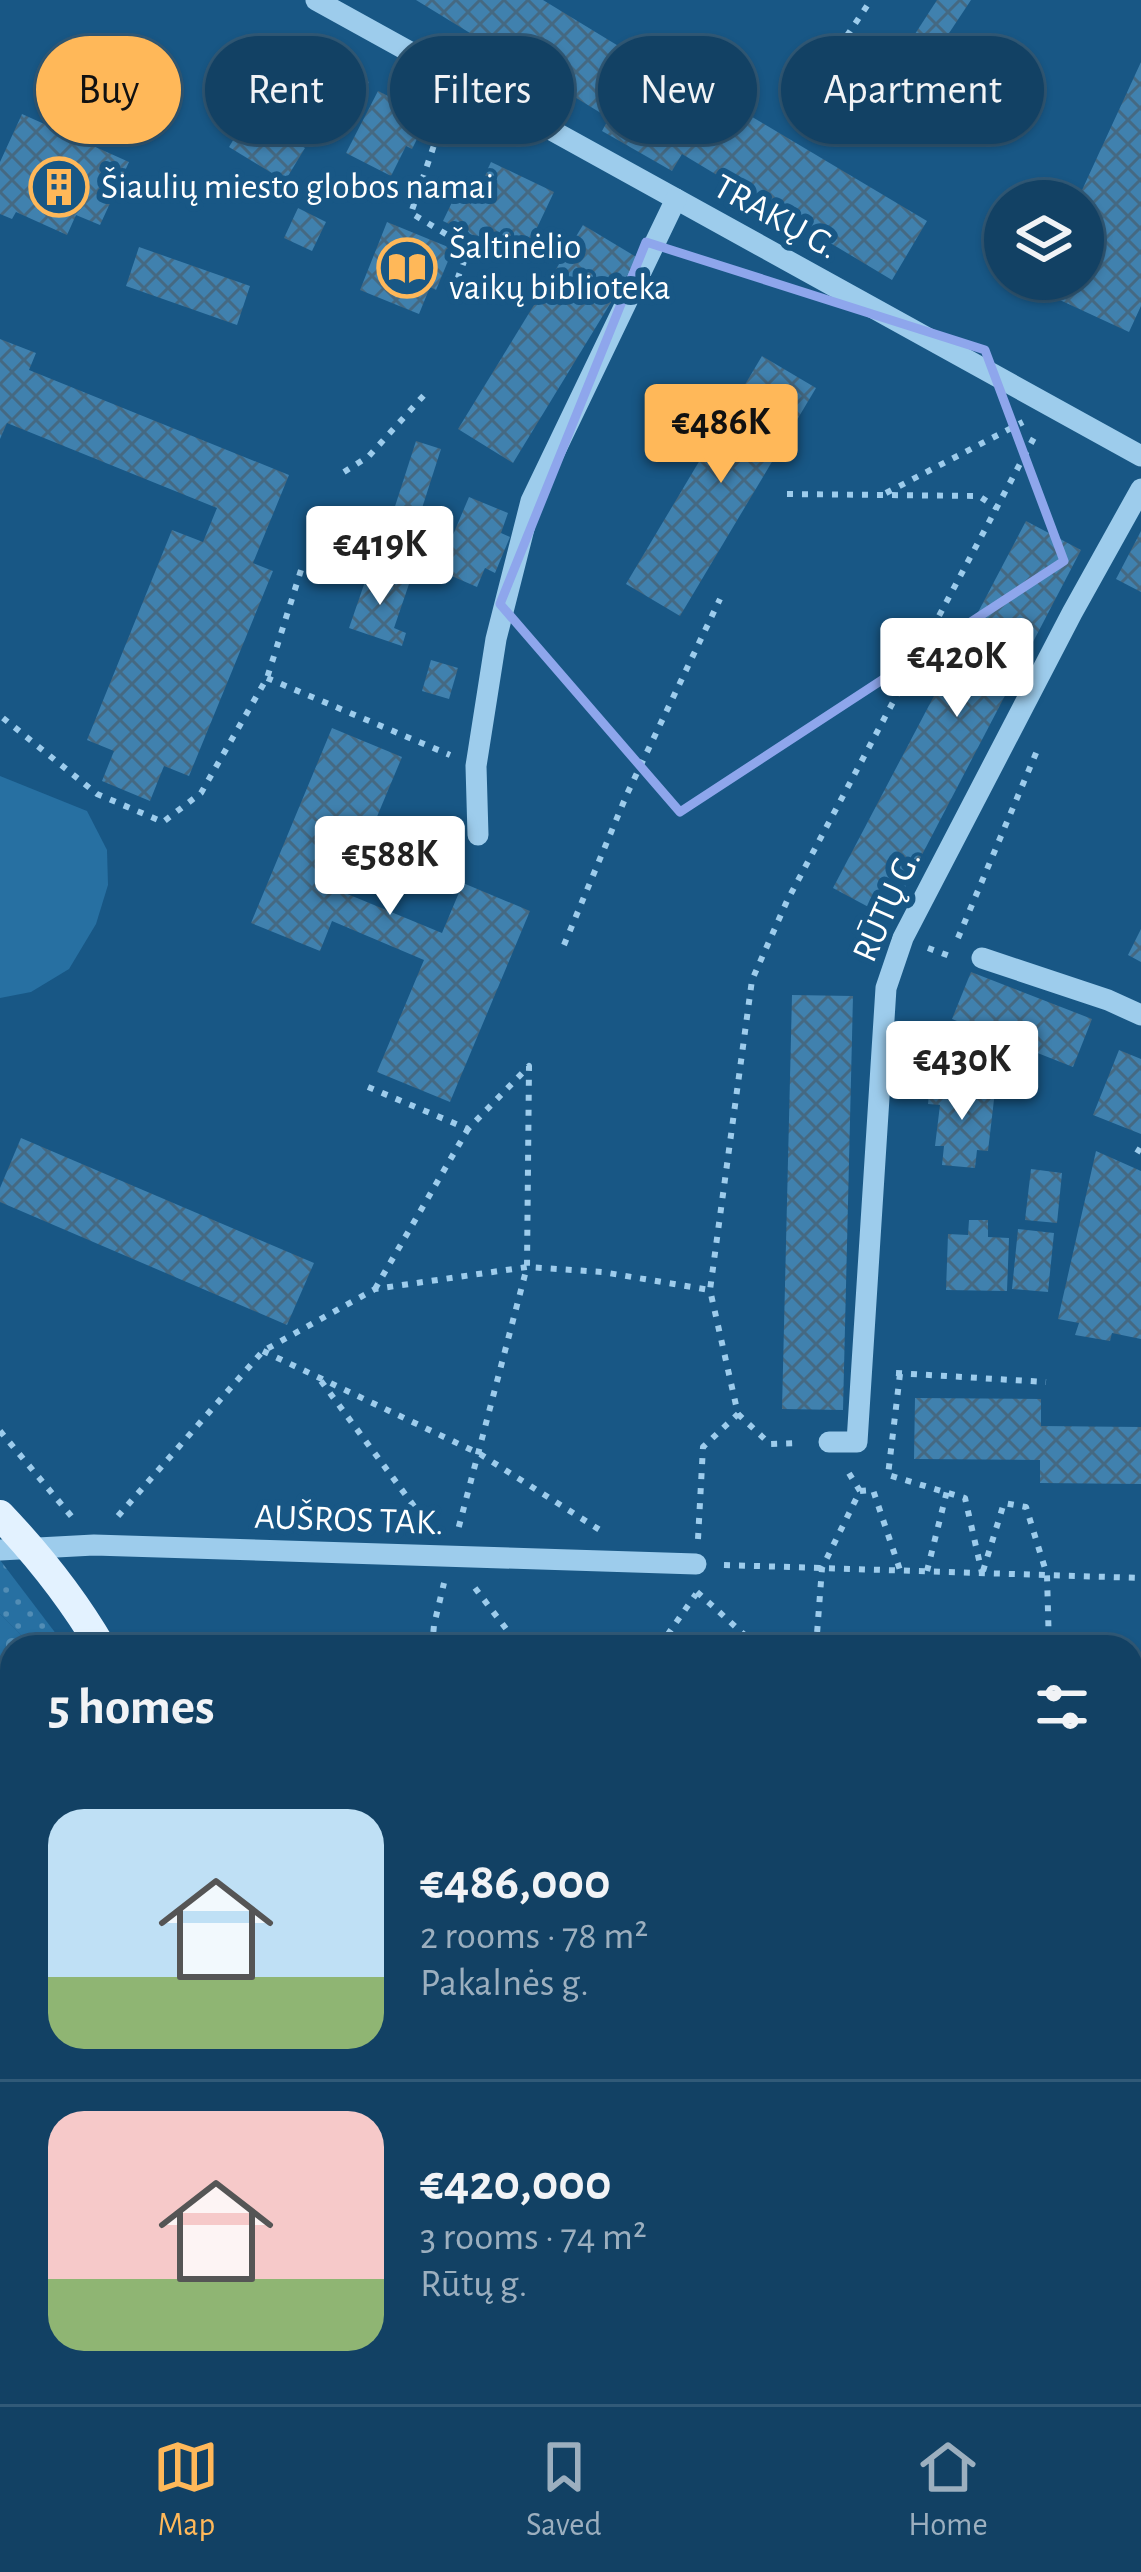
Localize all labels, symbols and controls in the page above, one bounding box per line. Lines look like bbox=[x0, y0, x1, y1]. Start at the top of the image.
chip: Buy bbox=[36, 36, 181, 144]
chip: Rent bbox=[205, 36, 366, 144]
chip: Filters bbox=[390, 36, 574, 144]
chip: New bbox=[598, 36, 757, 144]
chip: Apartment bbox=[781, 36, 1044, 144]
building icon: Šiaulių miesto globos namai bbox=[28, 156, 90, 218]
place label: Šiaulių miesto globos namai bbox=[101, 167, 494, 206]
street label: TRAKŲ G. bbox=[708, 168, 844, 266]
map controls bbox=[984, 180, 1104, 300]
button: layers bbox=[984, 180, 1104, 300]
place label: Šaltinėlio vaikų biblioteka bbox=[449, 227, 671, 307]
library icon: Šaltinėlio vaikų biblioteka bbox=[376, 237, 438, 299]
pin: €486K bbox=[637, 384, 805, 486]
text: €486K bbox=[672, 403, 770, 442]
pin: €419K bbox=[296, 506, 464, 608]
text: €419K bbox=[333, 525, 427, 564]
pin: €420K bbox=[873, 618, 1041, 720]
text: €420K bbox=[907, 637, 1007, 676]
pin: €588K bbox=[306, 816, 474, 918]
text: €588K bbox=[342, 835, 438, 874]
street label: RŪTŲ G. bbox=[846, 844, 927, 967]
pin: €430K bbox=[878, 1021, 1046, 1123]
text: €430K bbox=[913, 1040, 1011, 1079]
street label: AUŠROS TAK. bbox=[254, 1497, 444, 1541]
icon: filters bbox=[1029, 1674, 1095, 1740]
text: 5 homes bbox=[48, 1682, 215, 1733]
icon: home bbox=[144, 1857, 288, 2001]
text: €486,000 bbox=[420, 1857, 611, 1908]
text: 2 rooms · 78 m² bbox=[420, 1917, 648, 1956]
text: Pakalnės g. bbox=[420, 1964, 589, 2003]
text: €420,000 bbox=[420, 2158, 611, 2209]
icon: home bbox=[144, 2159, 288, 2303]
text: 3 rooms · 74 m² bbox=[420, 2218, 647, 2257]
text: Rūtų g. bbox=[420, 2265, 527, 2304]
tab: Map bbox=[153, 2434, 219, 2546]
tab: Saved bbox=[526, 2434, 602, 2546]
tab: Home bbox=[908, 2434, 988, 2546]

